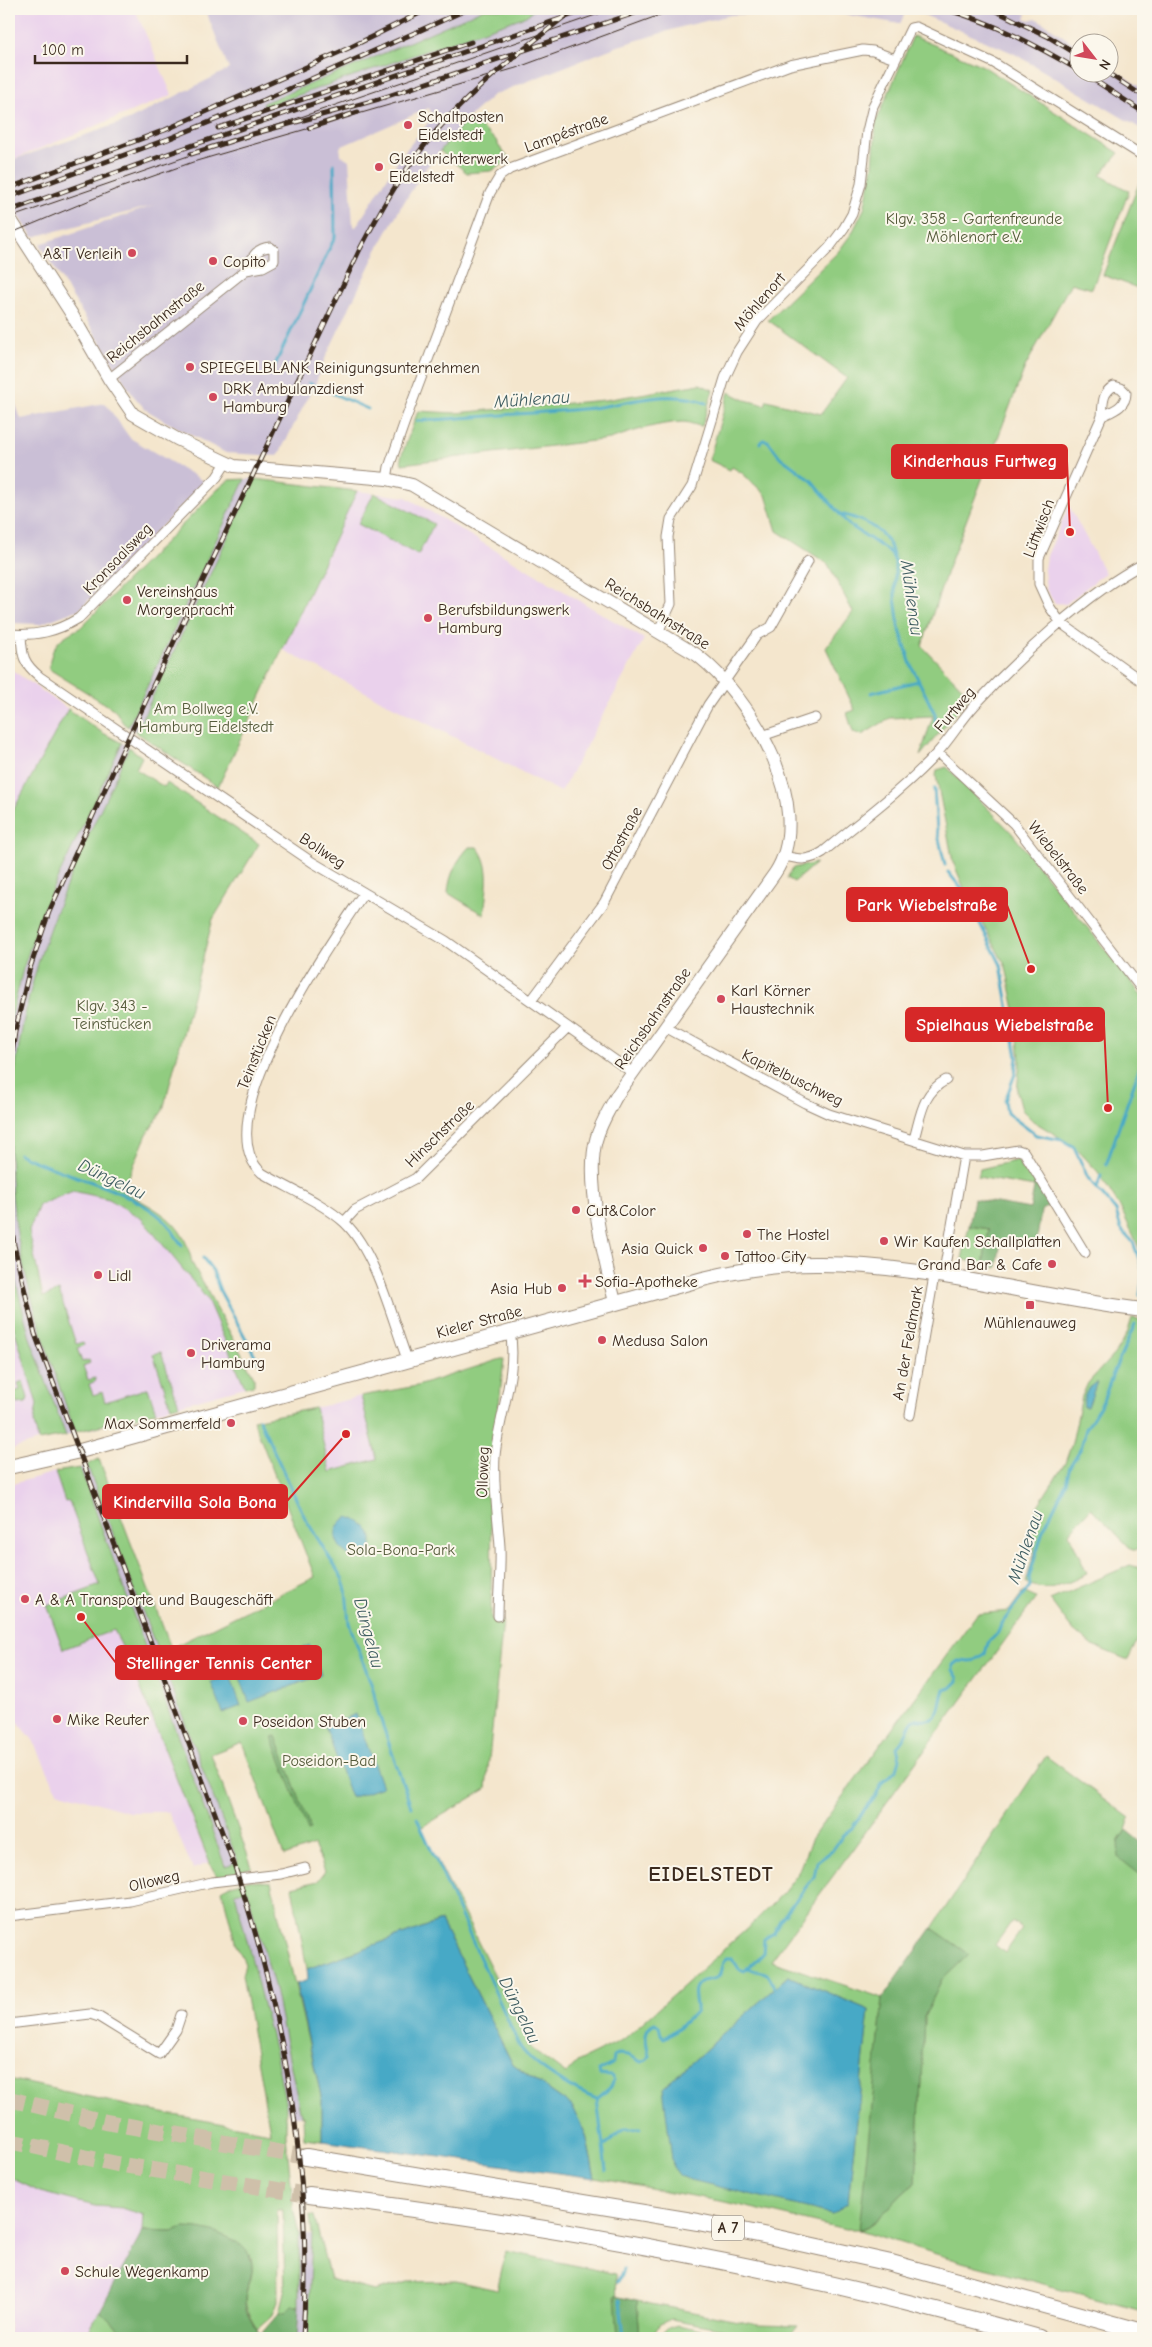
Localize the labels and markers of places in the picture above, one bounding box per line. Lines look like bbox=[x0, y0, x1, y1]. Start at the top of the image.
place label: Schaltposten Eidelstedt bbox=[418, 108, 504, 144]
marker: Schaltposten Eidelstedt bbox=[402, 119, 414, 131]
place label: Gleichrichterwerk Eidelstedt bbox=[389, 150, 508, 186]
marker: Gleichrichterwerk Eidelstedt bbox=[373, 161, 385, 173]
place label: A&T Verleih bbox=[43, 245, 122, 263]
marker: A&T Verleih bbox=[126, 247, 138, 259]
place label: Copito bbox=[223, 253, 266, 271]
marker: Copito bbox=[207, 255, 219, 267]
place label: SPIEGELBLANK Reinigungsunternehmen bbox=[200, 359, 480, 377]
marker: SPIEGELBLANK Reinigungsunternehmen bbox=[184, 361, 196, 373]
place label: DRK Ambulanzdienst Hamburg bbox=[223, 380, 364, 416]
marker: DRK Ambulanzdienst Hamburg bbox=[207, 391, 219, 403]
callout: Kinderhaus Furtweg bbox=[892, 445, 1067, 478]
place label: Vereinshaus Morgenpracht bbox=[137, 583, 234, 619]
marker: Vereinshaus Morgenpracht bbox=[121, 594, 133, 606]
place label: Berufsbildungswerk Hamburg bbox=[438, 601, 570, 637]
marker: Berufsbildungswerk Hamburg bbox=[422, 612, 434, 624]
callout: Park Wiebelstraße bbox=[847, 888, 1007, 921]
place label: Karl Körner Haustechnik bbox=[731, 982, 815, 1018]
marker: Karl Körner Haustechnik bbox=[715, 993, 727, 1005]
callout: Spielhaus Wiebelstraße bbox=[906, 1008, 1104, 1041]
place label: Cut&Color bbox=[586, 1202, 656, 1220]
marker: Cut&Color bbox=[570, 1204, 582, 1216]
place label: The Hostel bbox=[757, 1226, 830, 1244]
marker: The Hostel bbox=[741, 1228, 753, 1240]
place label: Wir Kaufen Schallplatten bbox=[894, 1233, 1061, 1251]
marker: Wir Kaufen Schallplatten bbox=[878, 1235, 890, 1247]
place label: Asia Quick bbox=[621, 1240, 693, 1258]
marker: Asia Quick bbox=[697, 1242, 709, 1254]
place label: Tattoo City bbox=[735, 1248, 807, 1266]
marker: Tattoo City bbox=[719, 1250, 731, 1262]
place label: Grand Bar & Cafe bbox=[918, 1256, 1042, 1274]
marker: Grand Bar & Cafe bbox=[1046, 1258, 1058, 1270]
place label: Lidl bbox=[108, 1267, 132, 1285]
marker: Lidl bbox=[92, 1269, 104, 1281]
place label: Sofia-Apotheke bbox=[595, 1273, 698, 1291]
marker: Sofia-Apotheke bbox=[579, 1275, 591, 1287]
place label: Asia Hub bbox=[491, 1280, 552, 1298]
marker: Asia Hub bbox=[556, 1282, 568, 1294]
marker: Mühlenauweg bbox=[1024, 1299, 1036, 1311]
place label: Mühlenauweg bbox=[984, 1314, 1076, 1332]
place label: Medusa Salon bbox=[612, 1332, 708, 1350]
marker: Medusa Salon bbox=[596, 1334, 608, 1346]
place label: Driverama Hamburg bbox=[201, 1336, 271, 1372]
marker: Driverama Hamburg bbox=[185, 1347, 197, 1359]
place label: Max Sommerfeld bbox=[104, 1415, 221, 1433]
marker: Max Sommerfeld bbox=[225, 1417, 237, 1429]
callout: Kindervilla Sola Bona bbox=[103, 1485, 287, 1518]
place label: A & A Transporte und Baugeschäft bbox=[35, 1591, 273, 1609]
marker: A & A Transporte und Baugeschäft bbox=[19, 1593, 31, 1605]
callout: Stellinger Tennis Center bbox=[116, 1646, 321, 1679]
place label: Mike Reuter bbox=[67, 1711, 149, 1729]
marker: Mike Reuter bbox=[51, 1713, 63, 1725]
place label: Poseidon Stuben bbox=[253, 1713, 366, 1731]
marker: Poseidon Stuben bbox=[237, 1715, 249, 1727]
place label: Schule Wegenkamp bbox=[75, 2263, 209, 2281]
marker: Schule Wegenkamp bbox=[59, 2265, 71, 2277]

